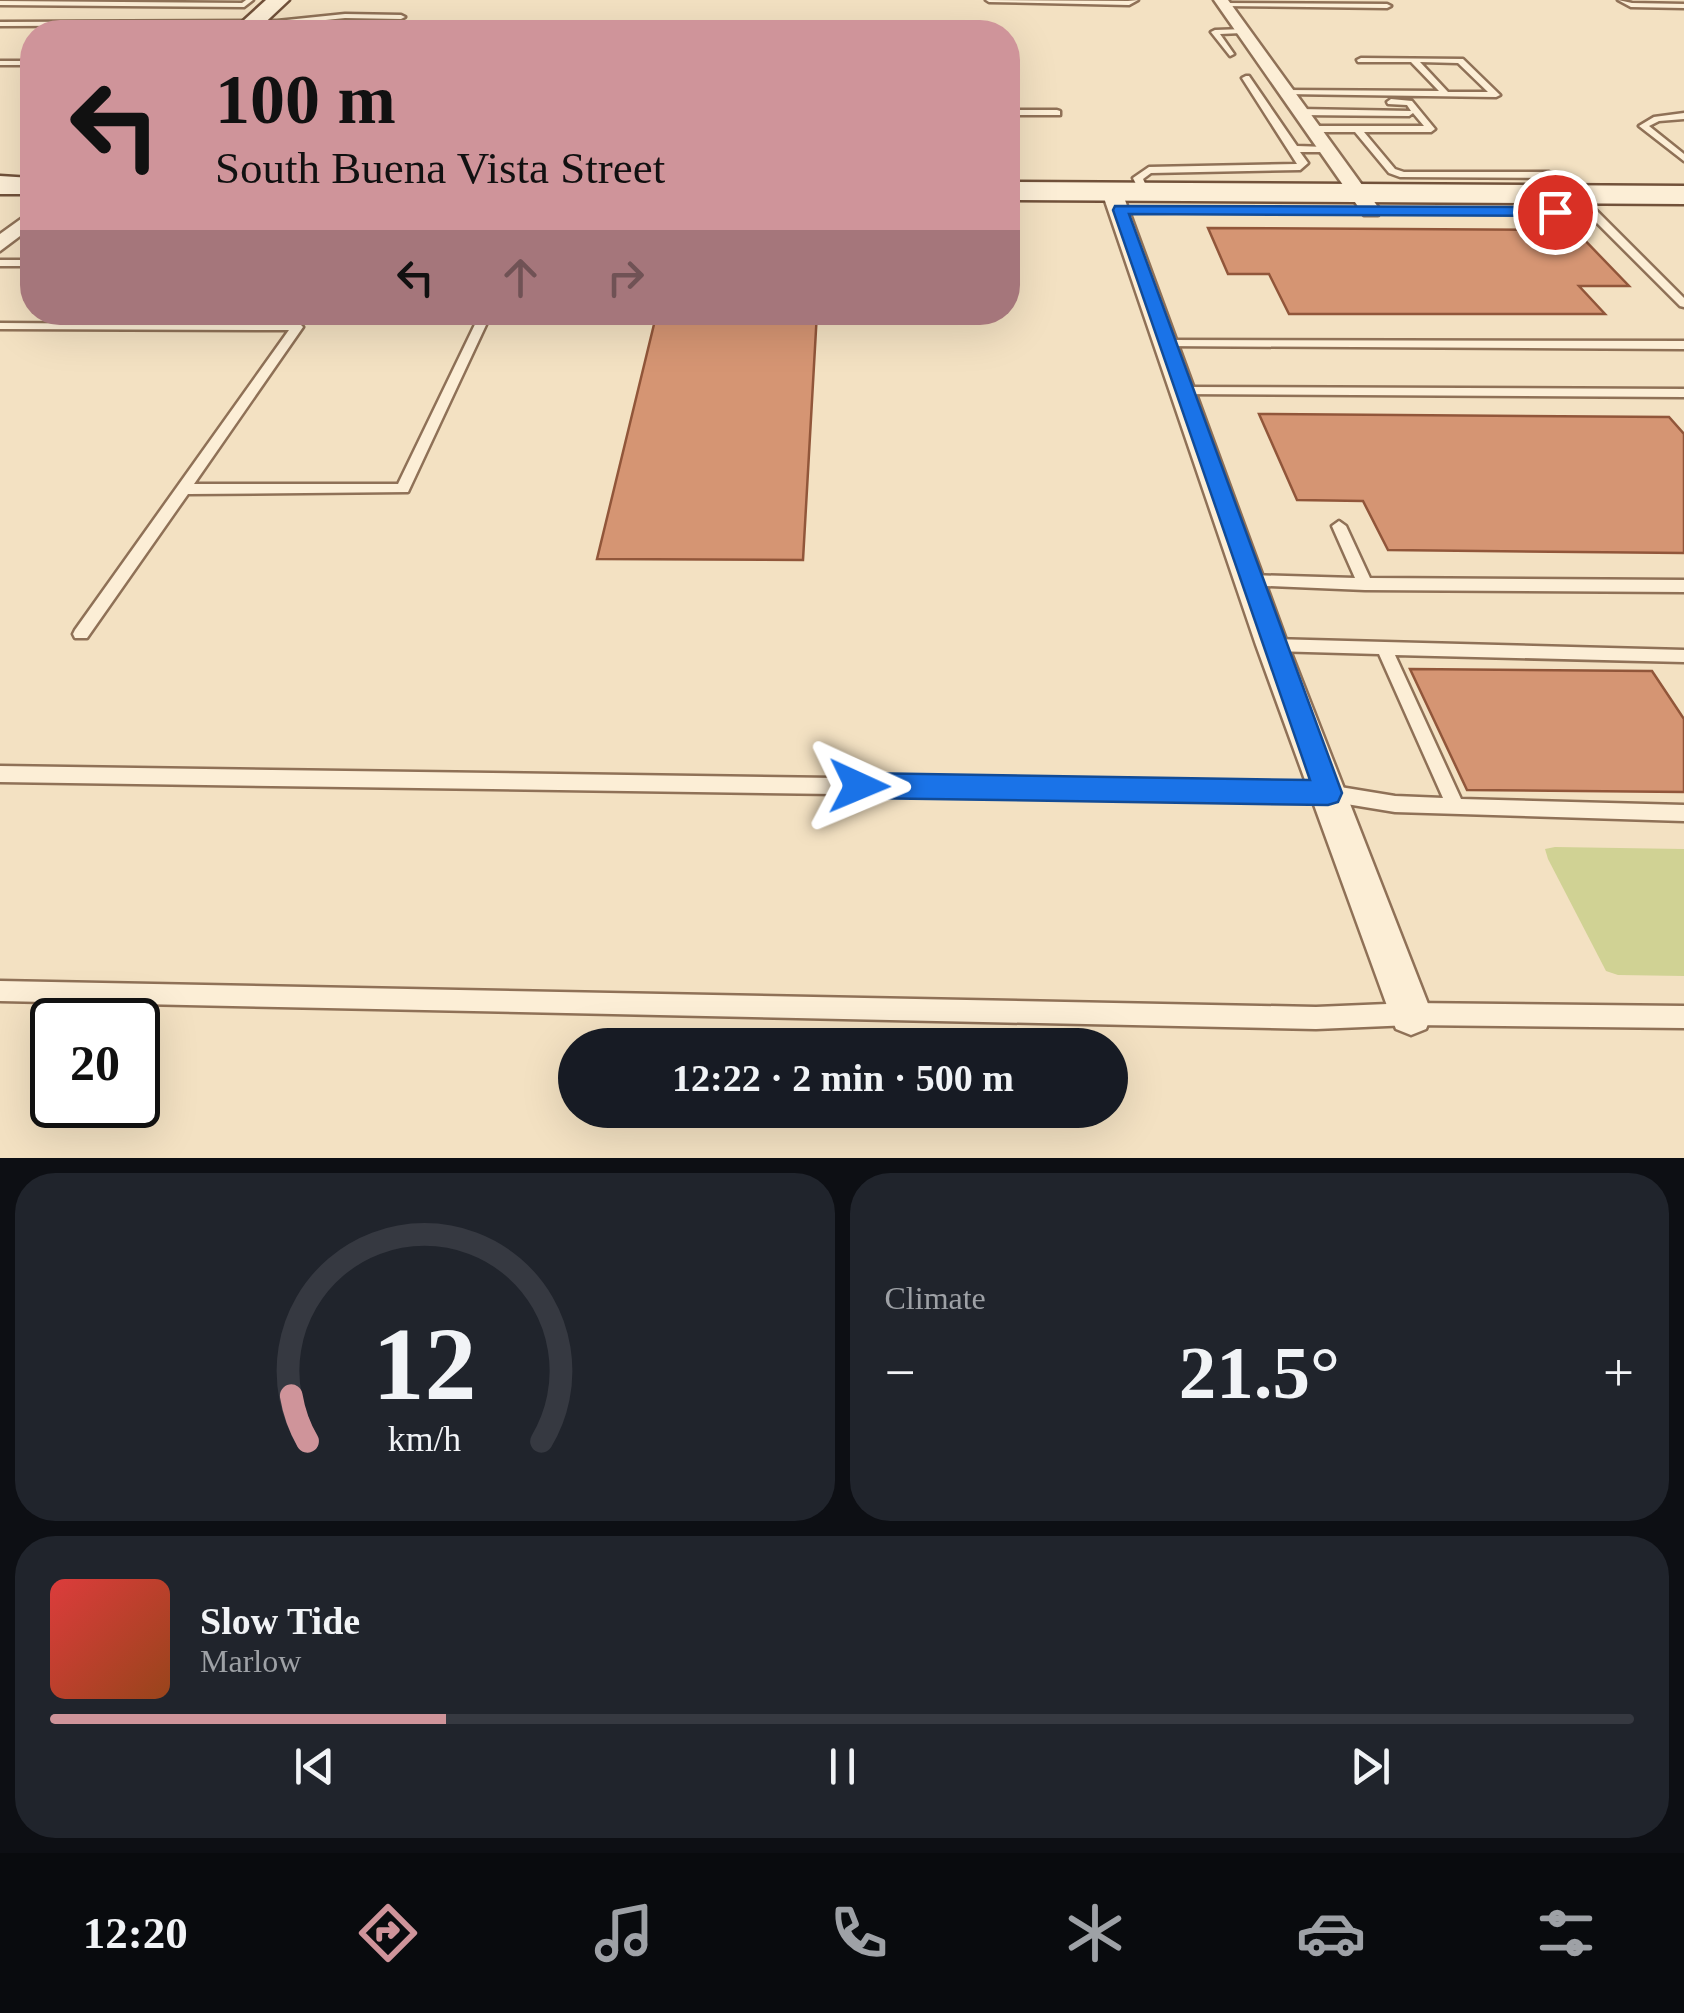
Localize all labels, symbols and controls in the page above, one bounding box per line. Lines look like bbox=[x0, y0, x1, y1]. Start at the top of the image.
icon: left bbox=[50, 60, 180, 190]
text: 100 m bbox=[215, 61, 396, 138]
text: South Buena Vista Street bbox=[215, 143, 665, 193]
pin bbox=[1513, 170, 1598, 255]
icon: arrive bbox=[1528, 185, 1583, 240]
icon: left bbox=[388, 250, 443, 305]
icon: ahead bbox=[493, 250, 548, 305]
icon: right bbox=[598, 250, 653, 305]
position arrow bbox=[807, 734, 911, 838]
speed limit sign: 20 bbox=[30, 998, 160, 1128]
text: 12:22 · 2 min · 500 m bbox=[672, 1057, 1014, 1099]
text: Climate bbox=[885, 1280, 986, 1316]
text: 12 bbox=[373, 1306, 477, 1421]
text: 21.5° bbox=[1179, 1331, 1340, 1414]
text: − bbox=[885, 1342, 916, 1403]
text: + bbox=[1603, 1342, 1634, 1403]
text: km/h bbox=[388, 1419, 462, 1459]
text: Slow Tide bbox=[200, 1600, 360, 1642]
text: Marlow bbox=[200, 1643, 301, 1679]
icon: previous bbox=[287, 1739, 342, 1794]
icon: pause bbox=[815, 1739, 870, 1794]
icon: next bbox=[1343, 1739, 1398, 1794]
icon: directions bbox=[353, 1898, 423, 1968]
icon: music bbox=[589, 1898, 659, 1968]
icon: phone bbox=[824, 1898, 894, 1968]
icon: climate bbox=[1060, 1898, 1130, 1968]
icon: car bbox=[1296, 1898, 1366, 1968]
icon: filters bbox=[1531, 1898, 1601, 1968]
text: 12:20 bbox=[83, 1908, 188, 1958]

